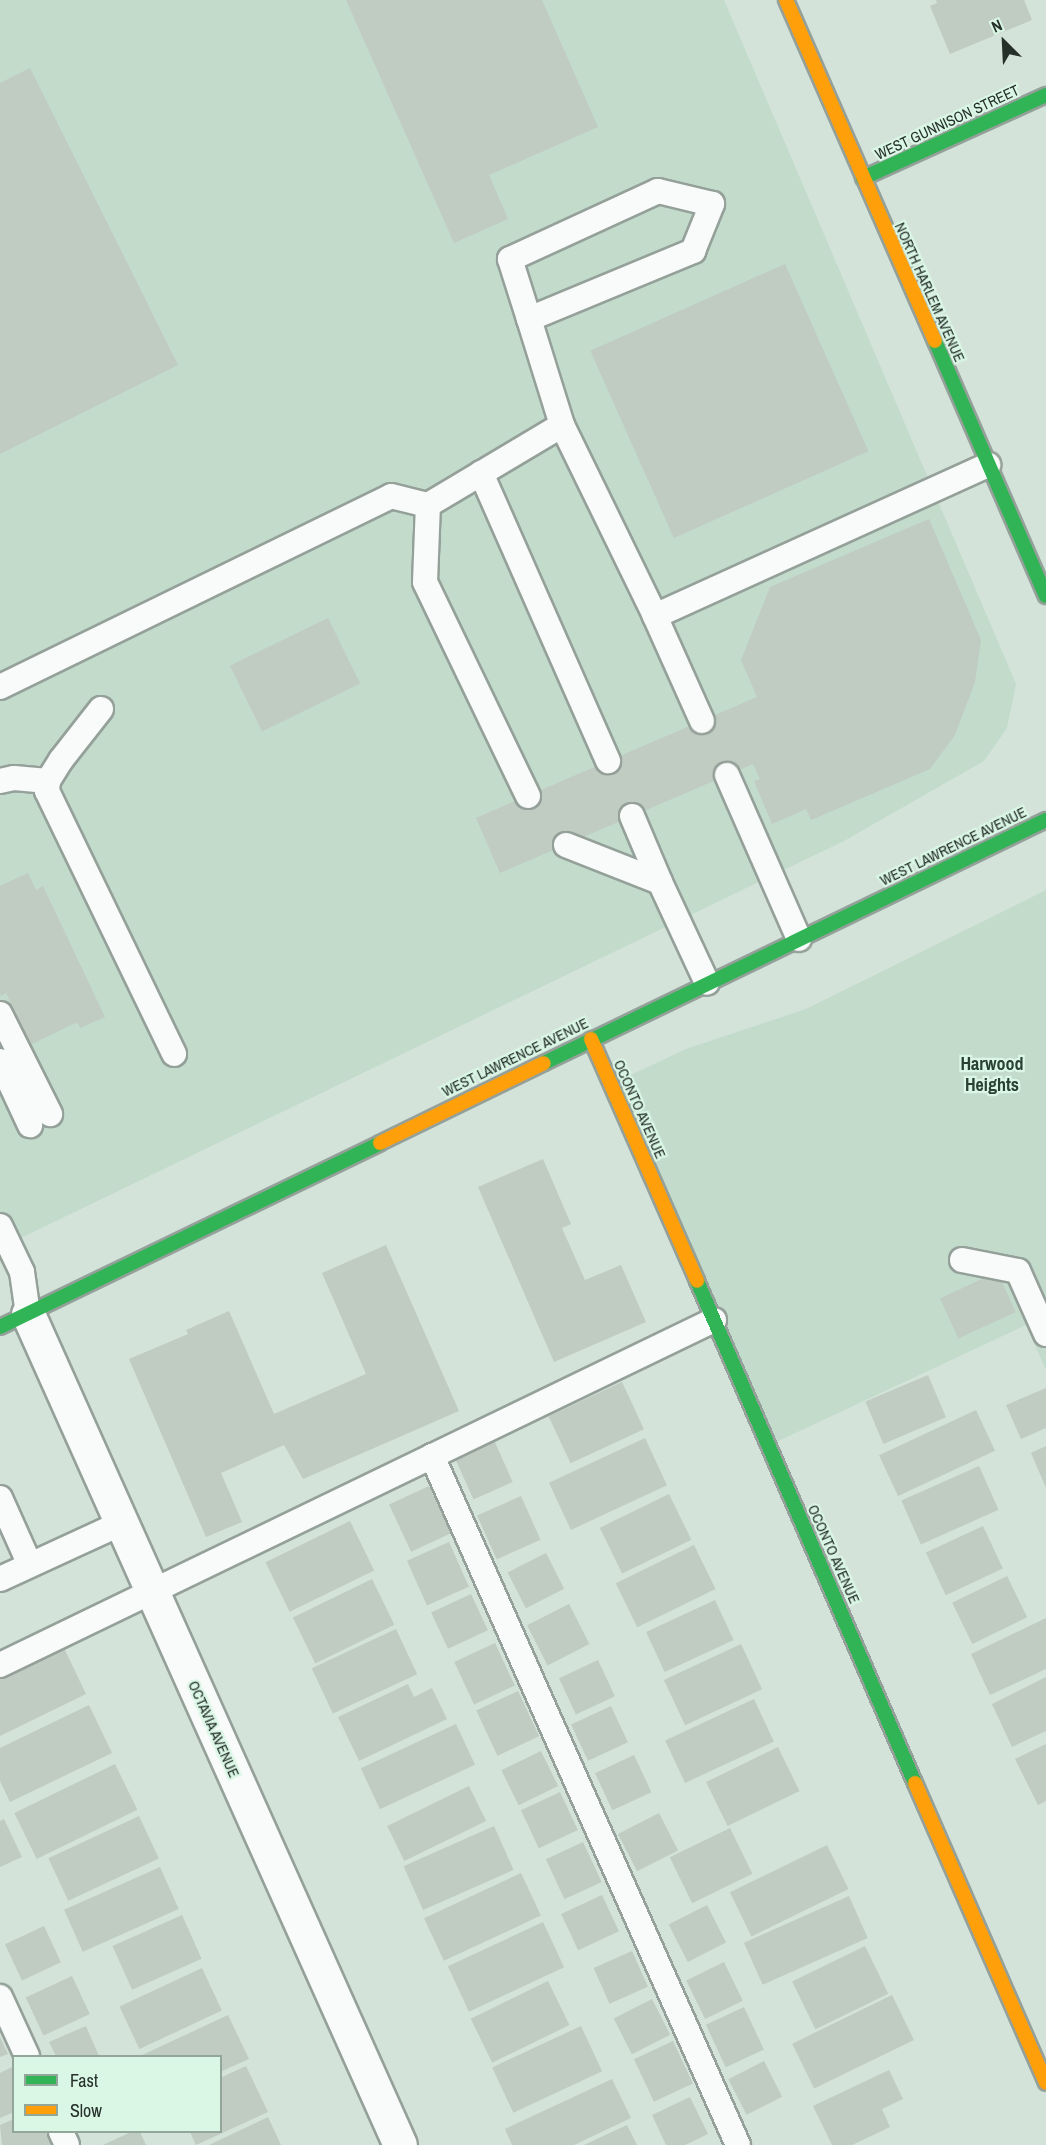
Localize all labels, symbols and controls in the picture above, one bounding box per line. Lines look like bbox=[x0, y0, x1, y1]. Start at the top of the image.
north arrow bbox=[974, 12, 1034, 72]
text: N bbox=[988, 14, 1005, 38]
street label: WEST GUNNISON STREET bbox=[872, 81, 1022, 163]
street label: NORTH HARLEM AVENUE bbox=[891, 219, 969, 365]
street label: WEST LAWRENCE AVENUE bbox=[877, 803, 1029, 889]
street label: WEST LAWRENCE AVENUE bbox=[439, 1014, 591, 1100]
district label: Harwood Heights bbox=[960, 1054, 1024, 1096]
street label: OCONTO AVENUE bbox=[610, 1057, 670, 1161]
street label: OCONTO AVENUE bbox=[804, 1502, 864, 1606]
street label: OCTAVIA AVENUE bbox=[184, 1677, 244, 1781]
legend bbox=[12, 2055, 222, 2133]
text: Fast bbox=[70, 2068, 98, 2093]
text: Slow bbox=[70, 2098, 102, 2123]

